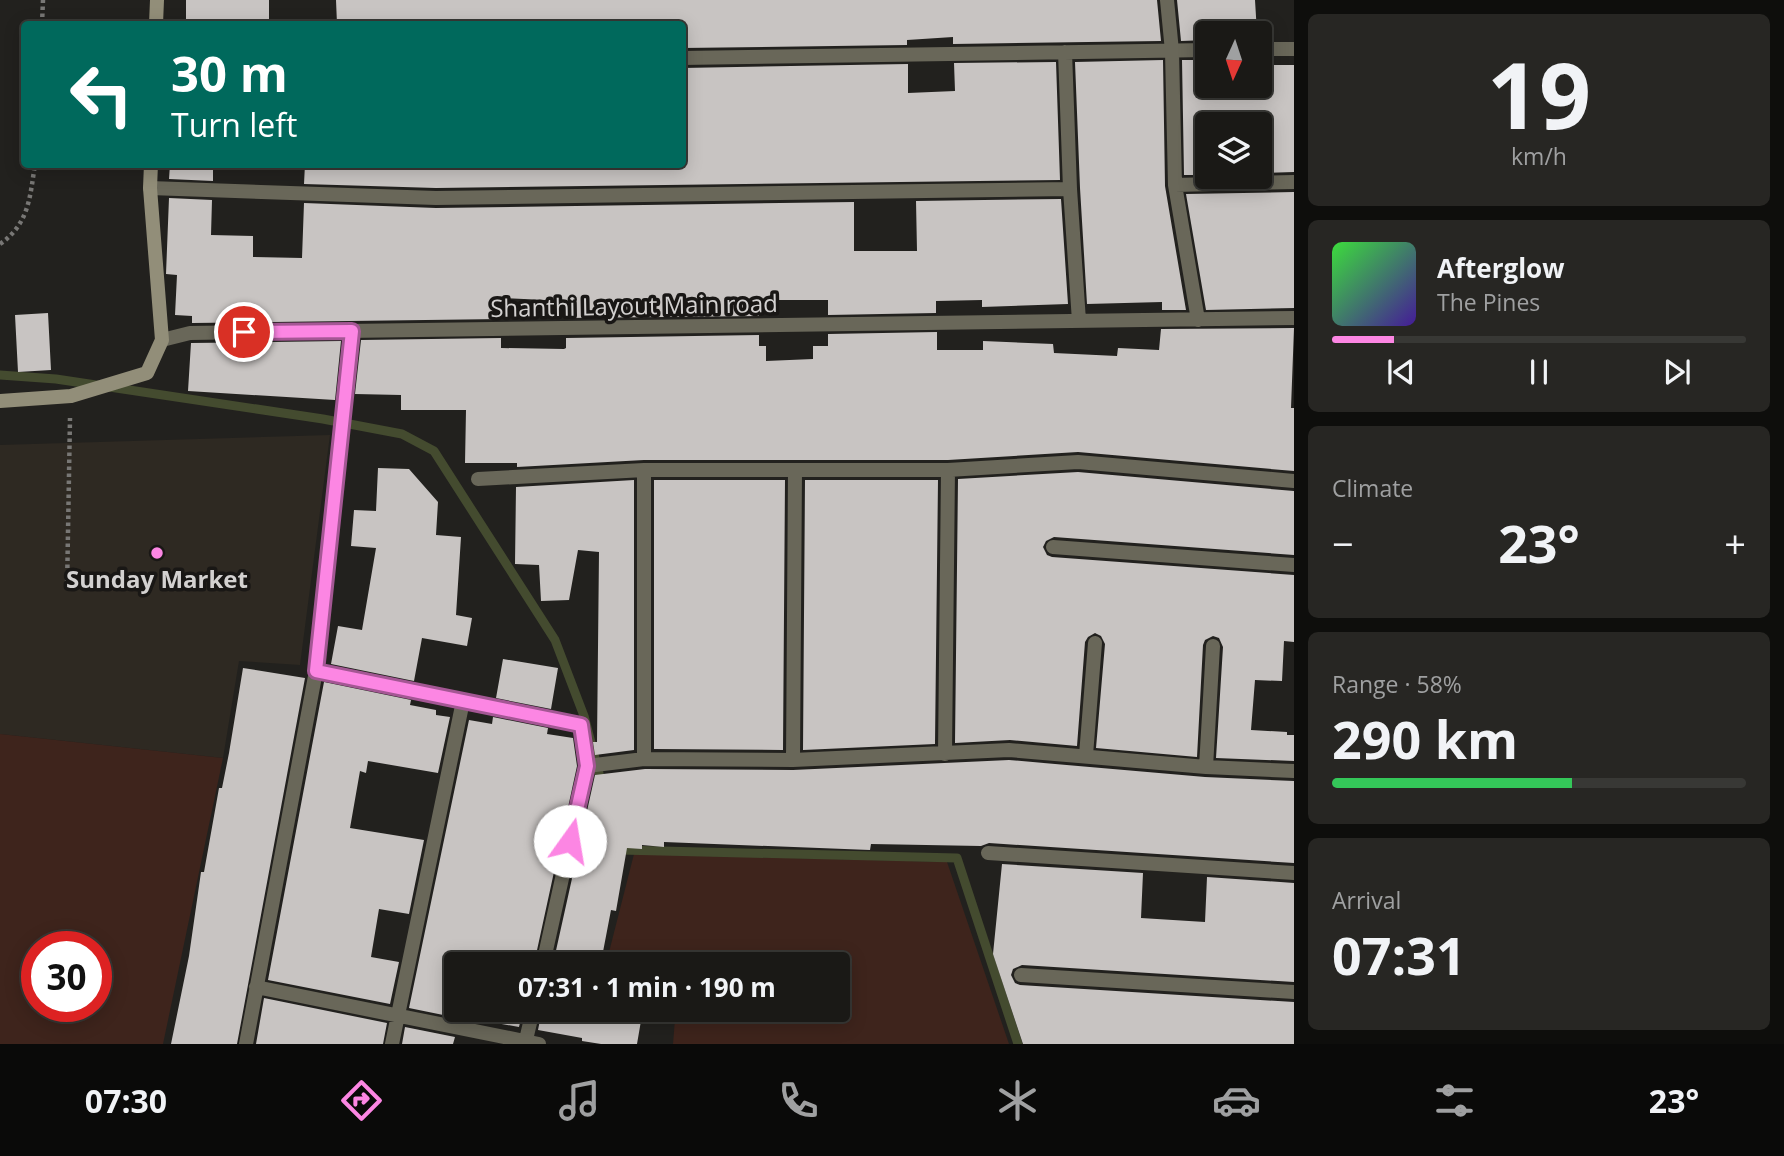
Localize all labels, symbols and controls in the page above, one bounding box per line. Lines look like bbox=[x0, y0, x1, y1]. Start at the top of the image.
north arrow bbox=[1195, 21, 1272, 98]
map controls bbox=[1195, 21, 1272, 189]
text: 19 bbox=[1487, 32, 1591, 156]
text: 30 m bbox=[171, 40, 288, 106]
icon: left bbox=[56, 49, 147, 140]
text: Turn left bbox=[171, 103, 297, 146]
button: layers bbox=[1195, 112, 1272, 189]
text: km/h bbox=[1511, 140, 1567, 172]
text: Afterglow bbox=[1437, 250, 1564, 286]
street label: Shanthi Layout Main road bbox=[490, 286, 778, 324]
text: The Pines bbox=[1437, 286, 1540, 318]
pin bbox=[214, 302, 274, 362]
icon: arrive bbox=[225, 313, 263, 351]
icon: previous bbox=[1382, 353, 1420, 391]
icon: pause bbox=[1520, 353, 1558, 391]
icon: next bbox=[1658, 353, 1696, 391]
text: Climate bbox=[1332, 472, 1413, 504]
text: 23° bbox=[1498, 507, 1580, 578]
text: − bbox=[1332, 517, 1354, 569]
text: + bbox=[1724, 517, 1746, 569]
marker: Sunday Market bbox=[149, 545, 165, 561]
place label: Sunday Market bbox=[66, 562, 248, 595]
text: Range · 58% bbox=[1332, 668, 1462, 700]
text: 290 km bbox=[1332, 703, 1518, 774]
position arrow bbox=[533, 804, 607, 878]
text: Arrival bbox=[1332, 884, 1401, 916]
text: 07:31 bbox=[1332, 919, 1466, 990]
speed limit sign: 30 bbox=[21, 931, 112, 1022]
text: 07:31 · 1 min · 190 m bbox=[518, 969, 776, 1005]
icon: directions bbox=[337, 1076, 386, 1125]
icon: music bbox=[555, 1076, 604, 1125]
icon: phone bbox=[774, 1076, 823, 1125]
icon: climate bbox=[993, 1076, 1042, 1125]
icon: car bbox=[1212, 1076, 1261, 1125]
icon: filters bbox=[1430, 1076, 1479, 1125]
text: 07:30 bbox=[85, 1079, 167, 1122]
text: 23° bbox=[1649, 1079, 1699, 1122]

